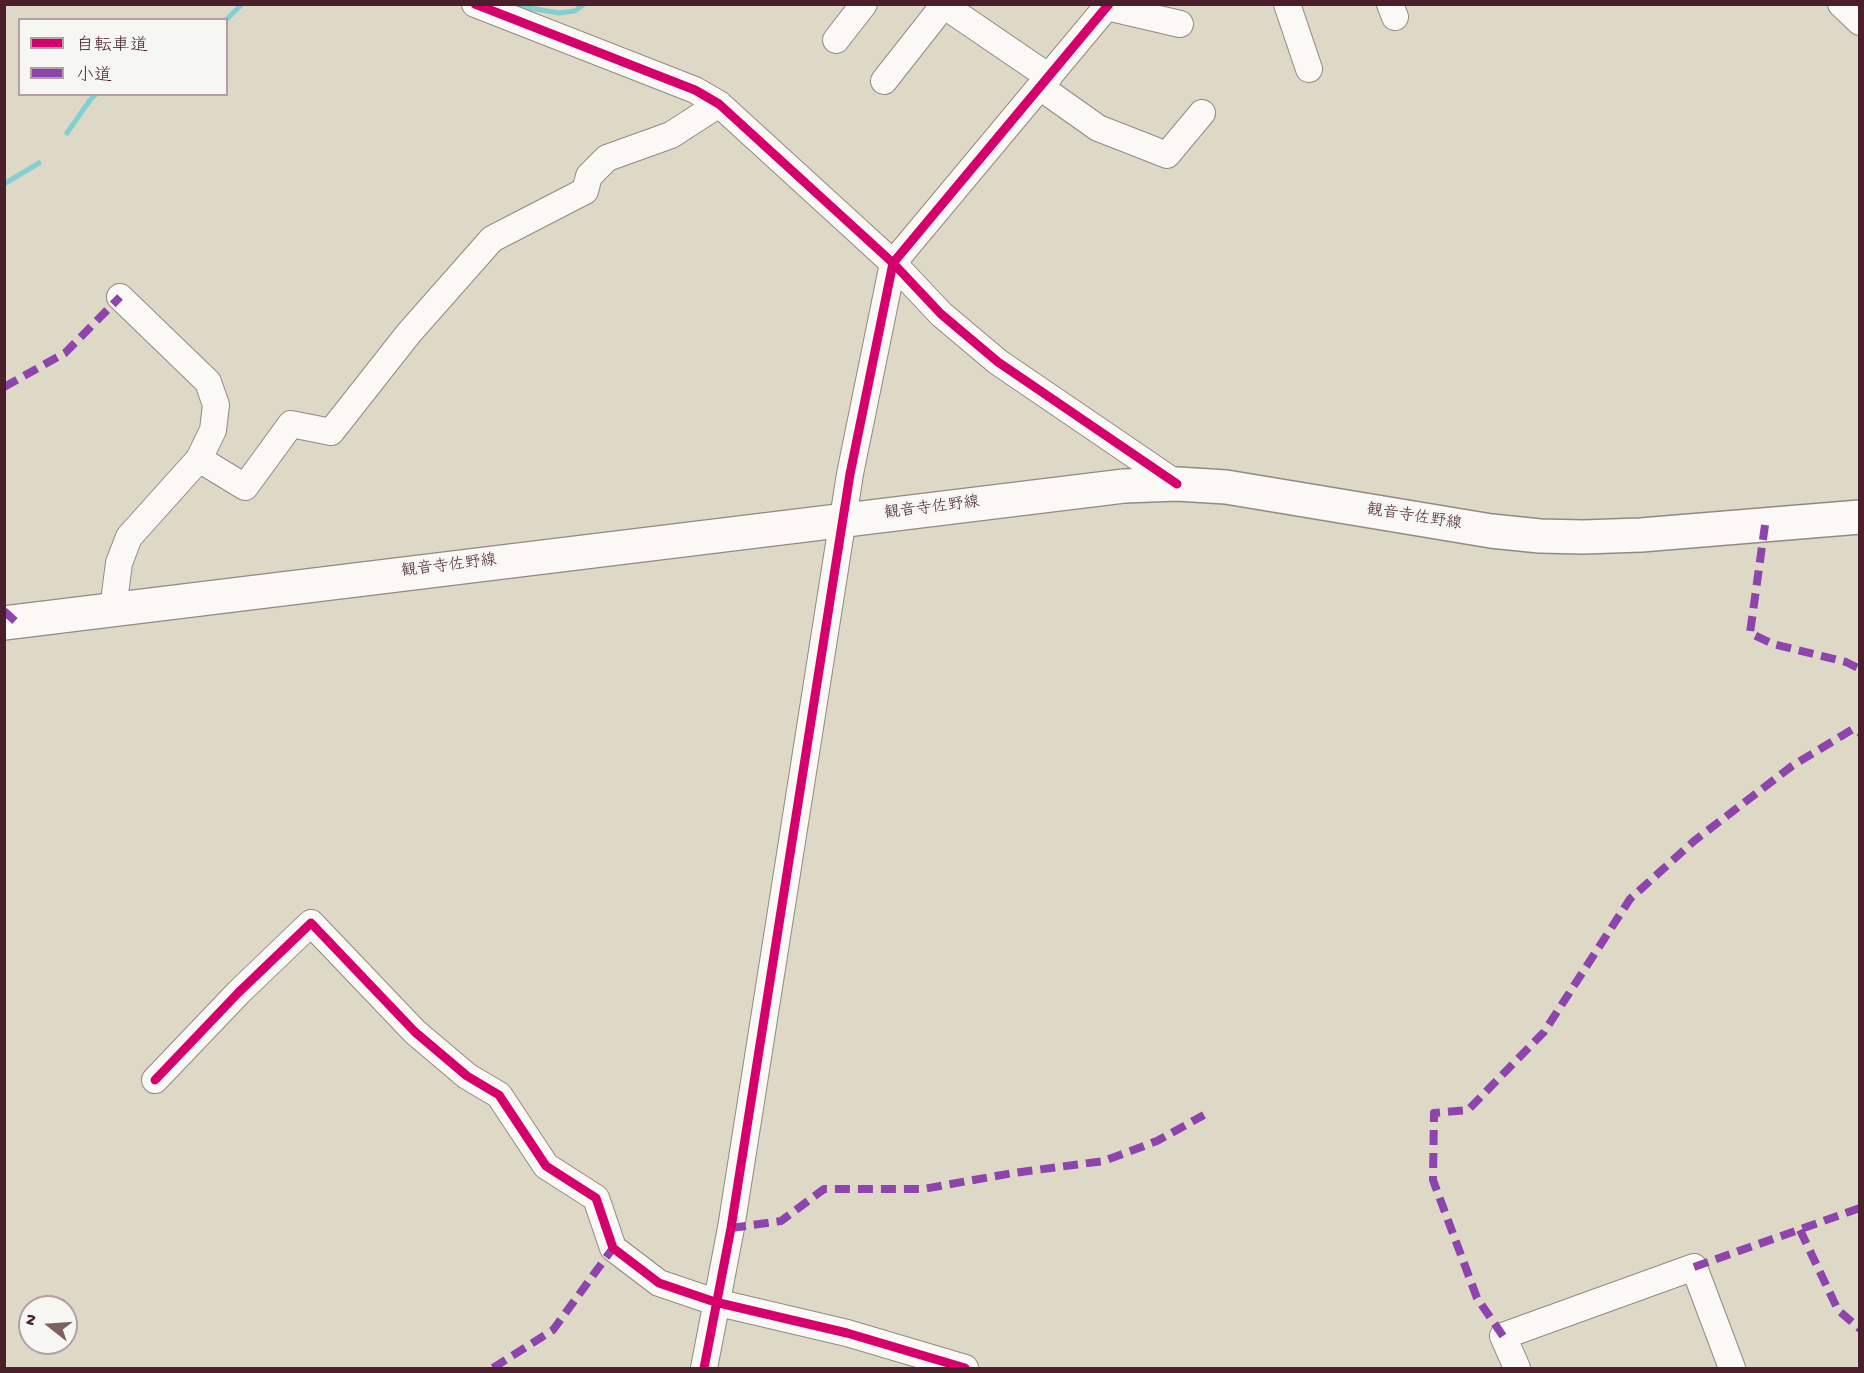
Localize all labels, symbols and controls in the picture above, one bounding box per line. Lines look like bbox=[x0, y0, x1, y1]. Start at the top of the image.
legend bbox=[18, 18, 228, 96]
text: 自転車道 bbox=[76, 36, 148, 57]
text: 小道 bbox=[76, 66, 112, 87]
street label: 観音寺佐野線 bbox=[883, 494, 981, 524]
street label: 観音寺佐野線 bbox=[1365, 501, 1463, 535]
street label: 観音寺佐野線 bbox=[400, 552, 498, 582]
north arrow bbox=[18, 1295, 78, 1355]
text: N bbox=[22, 1312, 43, 1328]

